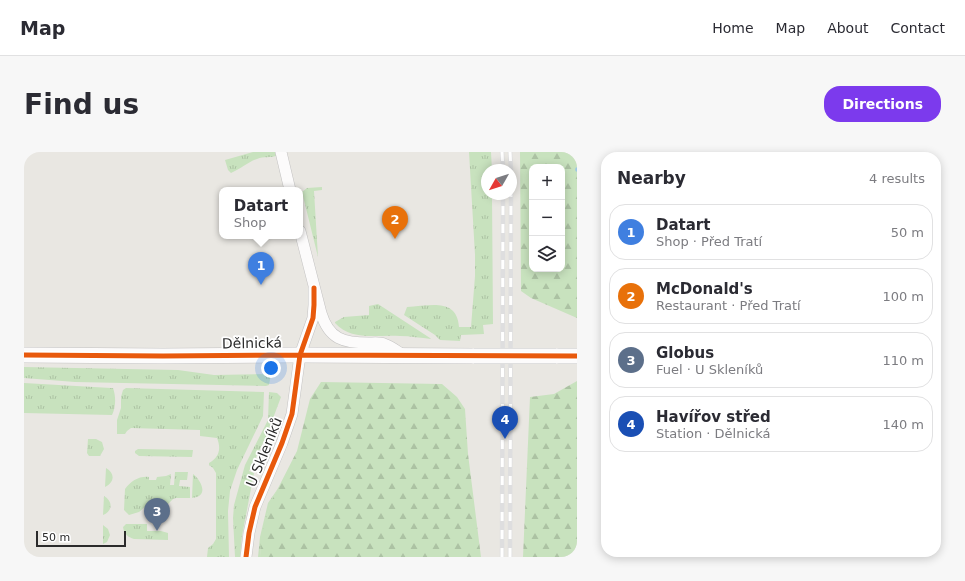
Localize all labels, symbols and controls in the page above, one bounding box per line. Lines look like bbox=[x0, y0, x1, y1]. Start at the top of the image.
text: Map bbox=[20, 17, 65, 39]
text: Home bbox=[712, 20, 754, 36]
text: Map bbox=[776, 20, 805, 36]
text: About bbox=[827, 20, 869, 36]
text: Contact bbox=[891, 20, 945, 36]
button: Directions bbox=[824, 86, 941, 122]
text: Find us bbox=[24, 88, 139, 121]
north arrow bbox=[481, 164, 517, 200]
map controls bbox=[529, 164, 565, 272]
button: + bbox=[529, 164, 565, 200]
text: Nearby bbox=[617, 168, 686, 188]
text: 4 results bbox=[869, 171, 925, 186]
popup bbox=[219, 187, 303, 239]
text: Datart bbox=[234, 197, 288, 215]
button: − bbox=[529, 200, 565, 236]
pin: 2 bbox=[382, 206, 408, 239]
text: Shop bbox=[234, 215, 266, 230]
text: Datart bbox=[656, 216, 710, 234]
text: 1 bbox=[626, 225, 636, 240]
text: 50 m bbox=[891, 225, 924, 240]
text: Shop · Před Tratí bbox=[656, 234, 762, 249]
button: layers bbox=[529, 236, 565, 272]
pin: 1 bbox=[248, 252, 274, 285]
text: McDonald's bbox=[656, 280, 753, 298]
text: 2 bbox=[626, 289, 636, 304]
text: 100 m bbox=[882, 289, 924, 304]
text: Restaurant · Před Tratí bbox=[656, 298, 801, 313]
street label: Dělnická bbox=[222, 334, 282, 352]
text: Globus bbox=[656, 344, 714, 362]
text: 3 bbox=[626, 353, 636, 368]
text: 110 m bbox=[882, 353, 924, 368]
your location bbox=[261, 358, 281, 378]
text: Fuel · U Skleníků bbox=[656, 362, 763, 377]
pin: 4 bbox=[492, 406, 518, 439]
text: Havířov střed bbox=[656, 408, 771, 426]
street label: U Skleníků bbox=[243, 415, 285, 489]
text: 4 bbox=[626, 417, 636, 432]
text: 140 m bbox=[882, 417, 924, 432]
text: Station · Dělnická bbox=[656, 426, 771, 441]
pin: 3 bbox=[144, 498, 170, 531]
scale bar bbox=[36, 529, 126, 548]
text: 50 m bbox=[42, 531, 70, 544]

